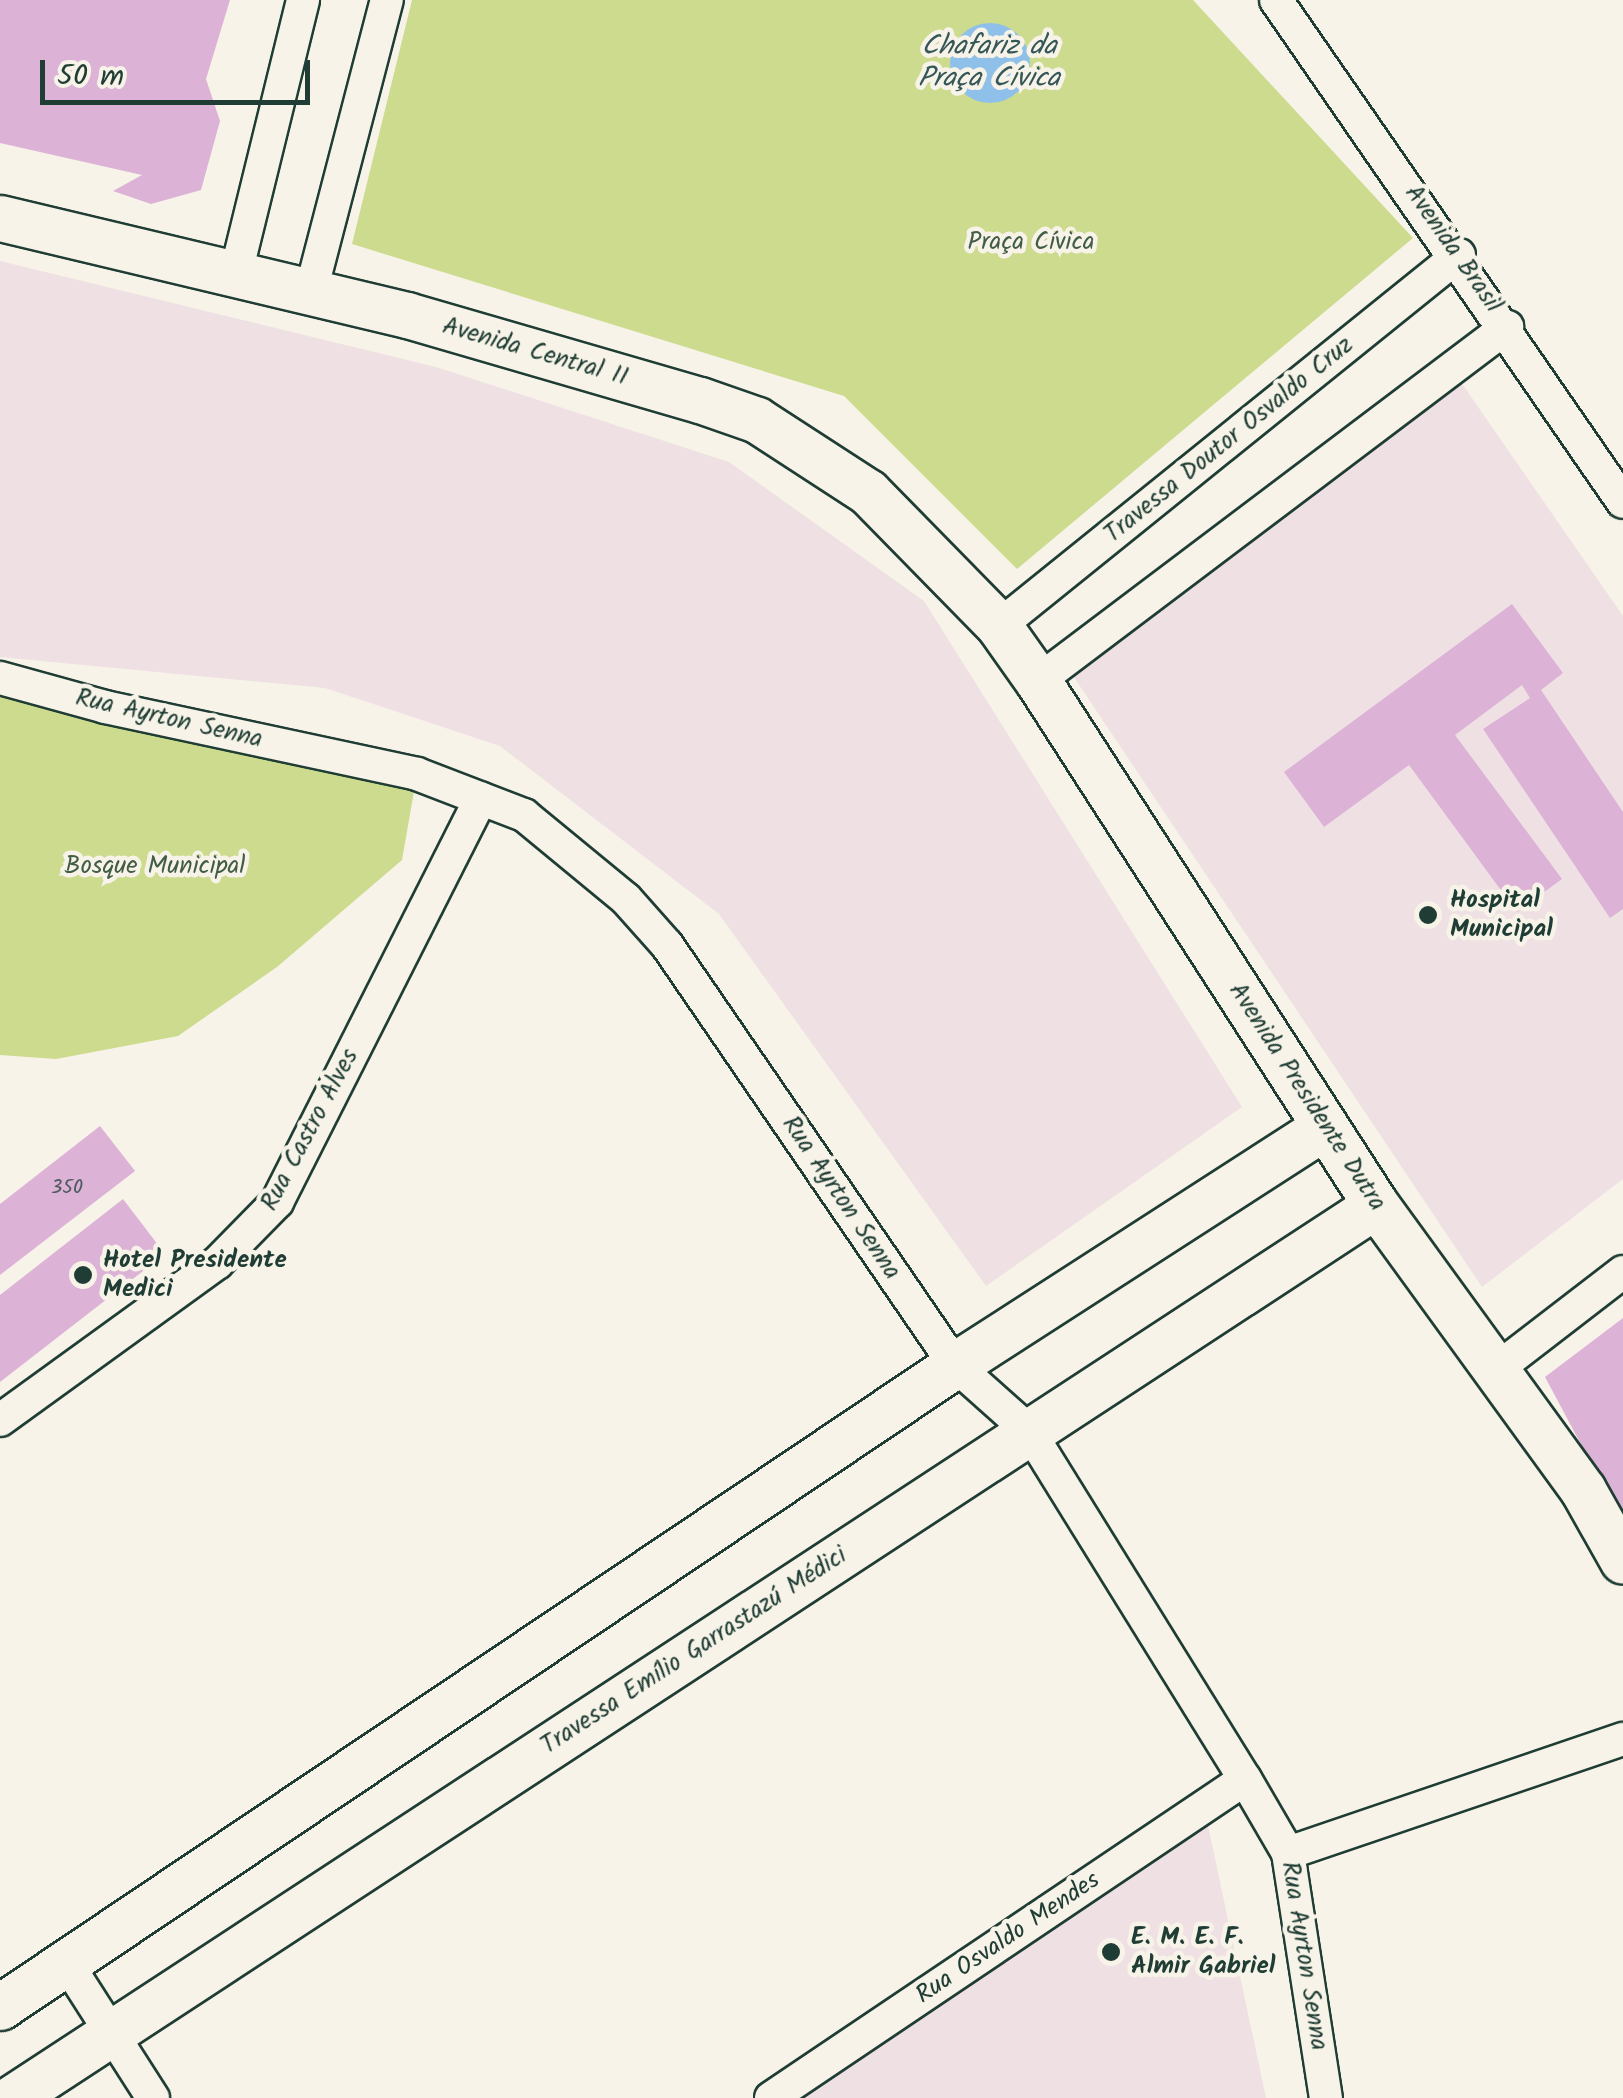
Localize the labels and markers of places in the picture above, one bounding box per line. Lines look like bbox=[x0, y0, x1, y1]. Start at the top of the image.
place label: Hospital Municipal bbox=[1450, 886, 1553, 945]
marker: Hospital Municipal bbox=[1415, 902, 1441, 928]
place label: Hotel Presidente Medici bbox=[103, 1246, 287, 1305]
marker: Hotel Presidente Medici bbox=[72, 1264, 94, 1286]
place label: E. M. E. F. Almir Gabriel bbox=[1131, 1923, 1275, 1982]
marker: E. M. E. F. Almir Gabriel bbox=[1100, 1941, 1122, 1963]

